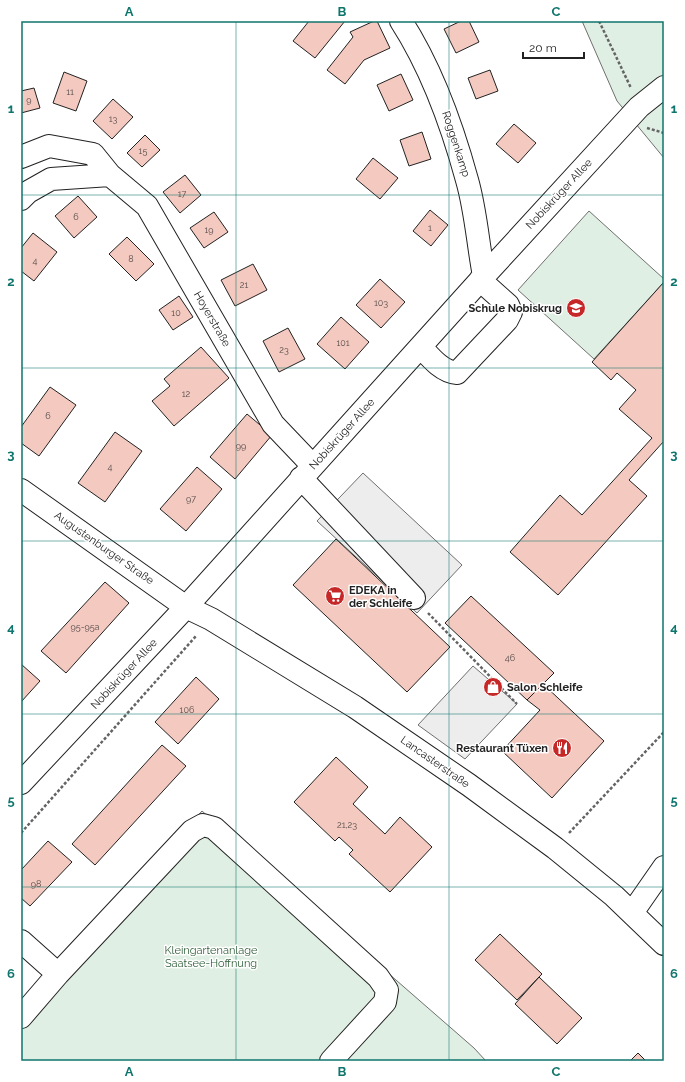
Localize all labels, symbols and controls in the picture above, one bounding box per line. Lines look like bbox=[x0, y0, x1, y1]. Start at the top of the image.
text: A bbox=[125, 4, 134, 19]
text: B bbox=[338, 4, 347, 19]
text: C bbox=[552, 4, 561, 19]
scale bar bbox=[523, 34, 584, 60]
text: 20 m bbox=[529, 41, 557, 55]
house number: 11 bbox=[66, 87, 74, 97]
house number: 9 bbox=[26, 95, 32, 105]
text: 1 bbox=[8, 101, 15, 116]
text: 1 bbox=[671, 101, 678, 116]
street label: Roggenkamp bbox=[439, 109, 473, 179]
house number: 13 bbox=[109, 114, 118, 124]
house number: 15 bbox=[139, 146, 147, 156]
street label: Nobiskrüger Allee bbox=[523, 156, 595, 232]
house number: 17 bbox=[178, 189, 186, 199]
house number: 6 bbox=[73, 212, 79, 222]
house number: 1 bbox=[428, 223, 432, 233]
house number: 19 bbox=[204, 225, 214, 235]
house number: 8 bbox=[128, 254, 134, 264]
house number: 4 bbox=[33, 256, 38, 266]
text: 2 bbox=[7, 274, 15, 289]
text: 2 bbox=[670, 274, 678, 289]
house number: 21 bbox=[240, 280, 248, 290]
street label: Hoyerstraße bbox=[191, 289, 233, 349]
school or university icon: Schule Nobiskrug bbox=[565, 297, 587, 319]
house number: 103 bbox=[374, 298, 388, 308]
place label: Schule Nobiskrug bbox=[469, 302, 562, 315]
house number: 10 bbox=[171, 308, 181, 318]
house number: 101 bbox=[336, 338, 350, 348]
house number: 23 bbox=[279, 345, 289, 355]
house number: 12 bbox=[182, 389, 191, 399]
street label: Nobiskrüger Allee bbox=[307, 395, 378, 472]
house number: 6 bbox=[45, 411, 51, 421]
house number: 99 bbox=[236, 441, 246, 451]
text: 3 bbox=[7, 447, 15, 462]
text: 3 bbox=[670, 447, 678, 462]
house number: 4 bbox=[108, 462, 113, 472]
house number: 97 bbox=[186, 494, 196, 504]
street label: Augustenburger Straße bbox=[52, 509, 157, 588]
place label: EDEKA in der Schleife bbox=[349, 584, 413, 610]
supermarket icon: EDEKA in der Schleife bbox=[324, 585, 346, 607]
text: 4 bbox=[7, 620, 15, 635]
text: 4 bbox=[670, 620, 678, 635]
house number: 95-95a bbox=[70, 622, 100, 632]
street label: Nobiskrüger Allee bbox=[88, 636, 160, 712]
house number: 46 bbox=[505, 653, 516, 663]
shop icon: Salon Schleife bbox=[482, 676, 504, 698]
place label: Salon Schleife bbox=[507, 681, 583, 694]
house number: 106 bbox=[180, 705, 195, 715]
street label: Lancasterstraße bbox=[398, 733, 473, 791]
restaurant icon: Restaurant Tüxen bbox=[551, 737, 573, 759]
place label: Restaurant Tüxen bbox=[456, 742, 548, 755]
text: 5 bbox=[7, 793, 15, 808]
text: 5 bbox=[670, 793, 678, 808]
house number: 21,23 bbox=[337, 820, 357, 830]
house number: 98 bbox=[31, 879, 41, 889]
park label: Kleingartenanlage Saatsee-Hoffnung bbox=[164, 944, 258, 970]
text: 6 bbox=[7, 966, 15, 981]
text: 6 bbox=[670, 966, 678, 981]
text: A bbox=[125, 1064, 134, 1079]
text: B bbox=[338, 1064, 347, 1079]
text: C bbox=[552, 1064, 561, 1079]

